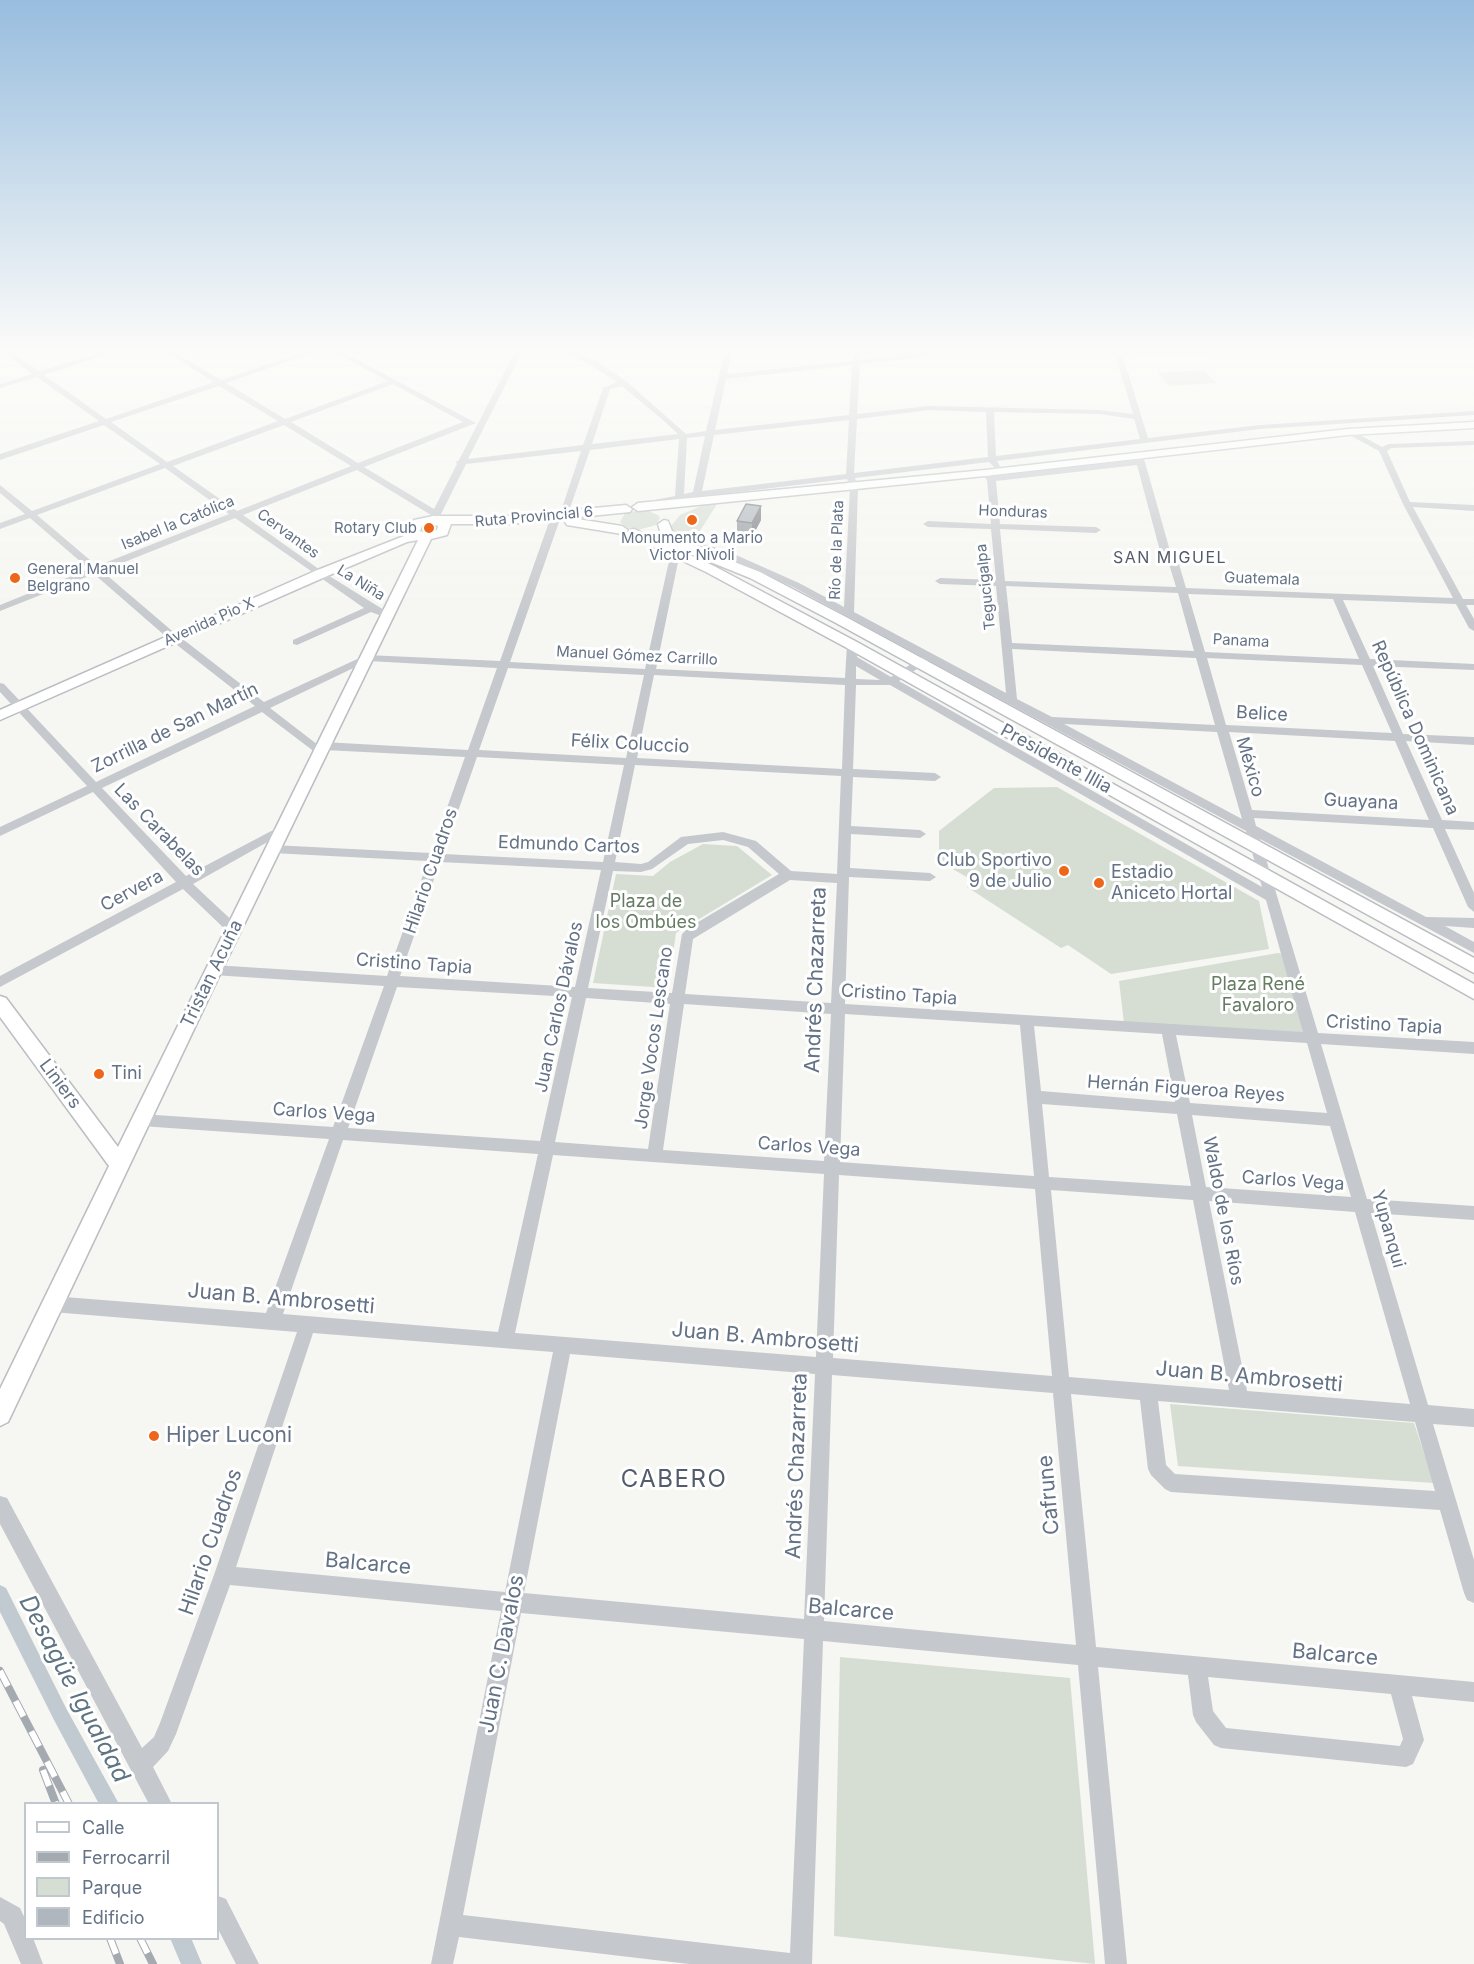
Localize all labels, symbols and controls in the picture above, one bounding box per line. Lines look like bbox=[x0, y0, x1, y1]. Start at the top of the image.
street label: Isabel la Católica bbox=[119, 492, 237, 554]
street label: Río de la Plata bbox=[826, 500, 848, 600]
street label: Honduras bbox=[978, 502, 1048, 522]
street label: Ruta Provincial 6 bbox=[474, 503, 594, 531]
street label: Cervantes bbox=[253, 505, 323, 563]
marker: Monumento a Mario Victor Nivoli bbox=[685, 513, 699, 527]
place label: Rotary Club bbox=[334, 519, 417, 537]
marker: Rotary Club bbox=[422, 521, 436, 535]
place label: Monumento a Mario Victor Nivoli bbox=[621, 529, 763, 564]
street label: Tegucigalpa bbox=[973, 543, 999, 631]
district label: SAN MIGUEL bbox=[1113, 548, 1227, 568]
place label: General Manuel Belgrano bbox=[27, 560, 139, 595]
street label: La Niña bbox=[334, 561, 388, 605]
street label: Guatemala bbox=[1224, 569, 1300, 589]
marker: General Manuel Belgrano bbox=[8, 571, 22, 585]
street label: Avenida Pio X bbox=[161, 594, 257, 650]
street label: Panama bbox=[1212, 631, 1270, 651]
street label: República Dominicana bbox=[1367, 637, 1463, 819]
street label: Manuel Gómez Carrillo bbox=[556, 643, 718, 669]
street label: Zorrilla de San Martín bbox=[88, 678, 262, 778]
street label: Belice bbox=[1236, 702, 1288, 726]
street label: Presidente Illia bbox=[997, 720, 1115, 798]
street label: Félix Coluccio bbox=[570, 730, 690, 758]
street label: México bbox=[1231, 734, 1269, 800]
street label: Las Carabelas bbox=[109, 779, 209, 881]
street label: Guayana bbox=[1323, 789, 1399, 815]
street label: Hilario Cuadros bbox=[399, 805, 463, 937]
street label: Edmundo Cartos bbox=[498, 832, 640, 858]
place label: Club Sportivo 9 de Julio bbox=[937, 850, 1052, 892]
place label: Estadio Aniceto Hortal bbox=[1111, 862, 1232, 904]
marker: Club Sportivo 9 de Julio bbox=[1057, 864, 1071, 878]
street label: Cervera bbox=[97, 866, 167, 916]
marker: Estadio Aniceto Hortal bbox=[1092, 876, 1106, 890]
street label: Andrés Chazarreta bbox=[800, 886, 832, 1074]
park label: Plaza de los Ombúes bbox=[596, 891, 696, 934]
street label: Tristan Acuña bbox=[177, 917, 247, 1031]
street label: Juan Carlos Dávalos bbox=[530, 919, 588, 1095]
street label: Jorge Vocos Lescano bbox=[630, 945, 678, 1131]
street label: Cristino Tapia bbox=[355, 949, 473, 979]
park label: Plaza René Favaloro bbox=[1211, 974, 1305, 1016]
street label: Cristino Tapia bbox=[840, 980, 958, 1010]
street label: Cristino Tapia bbox=[1325, 1011, 1443, 1039]
street label: Liniers bbox=[34, 1055, 86, 1113]
place label: Tini bbox=[111, 1063, 142, 1085]
marker: Tini bbox=[92, 1067, 106, 1081]
street label: Hernán Figueroa Reyes bbox=[1086, 1071, 1286, 1107]
street label: Carlos Vega bbox=[272, 1099, 376, 1127]
street label: Carlos Vega bbox=[757, 1133, 861, 1161]
street label: Waldo de los Ríos bbox=[1198, 1135, 1248, 1287]
street label: Carlos Vega bbox=[1241, 1167, 1345, 1195]
street label: Yupanqui bbox=[1367, 1188, 1409, 1270]
street label: Juan B. Ambrosetti bbox=[186, 1278, 376, 1320]
street label: Juan B. Ambrosetti bbox=[670, 1317, 860, 1359]
street label: Juan B. Ambrosetti bbox=[1154, 1356, 1344, 1398]
street label: Andrés Chazarreta bbox=[781, 1372, 813, 1560]
place label: Hiper Luconi bbox=[166, 1423, 292, 1449]
marker: Hiper Luconi bbox=[147, 1429, 161, 1443]
street label: Cafrune bbox=[1033, 1454, 1065, 1536]
street label: Hilario Cuadros bbox=[174, 1466, 248, 1618]
district label: CABERO bbox=[621, 1466, 727, 1494]
street label: Balcarce bbox=[324, 1548, 412, 1580]
street label: Juan C. Davalos bbox=[474, 1573, 530, 1735]
water label: Desagüe Igualdad bbox=[12, 1590, 136, 1788]
street label: Balcarce bbox=[807, 1594, 895, 1626]
street label: Balcarce bbox=[1291, 1639, 1379, 1671]
legend bbox=[24, 1802, 219, 1940]
text: Calle bbox=[82, 1817, 124, 1838]
text: Ferrocarril bbox=[82, 1847, 170, 1868]
text: Parque bbox=[82, 1877, 142, 1898]
text: Edificio bbox=[82, 1907, 145, 1928]

